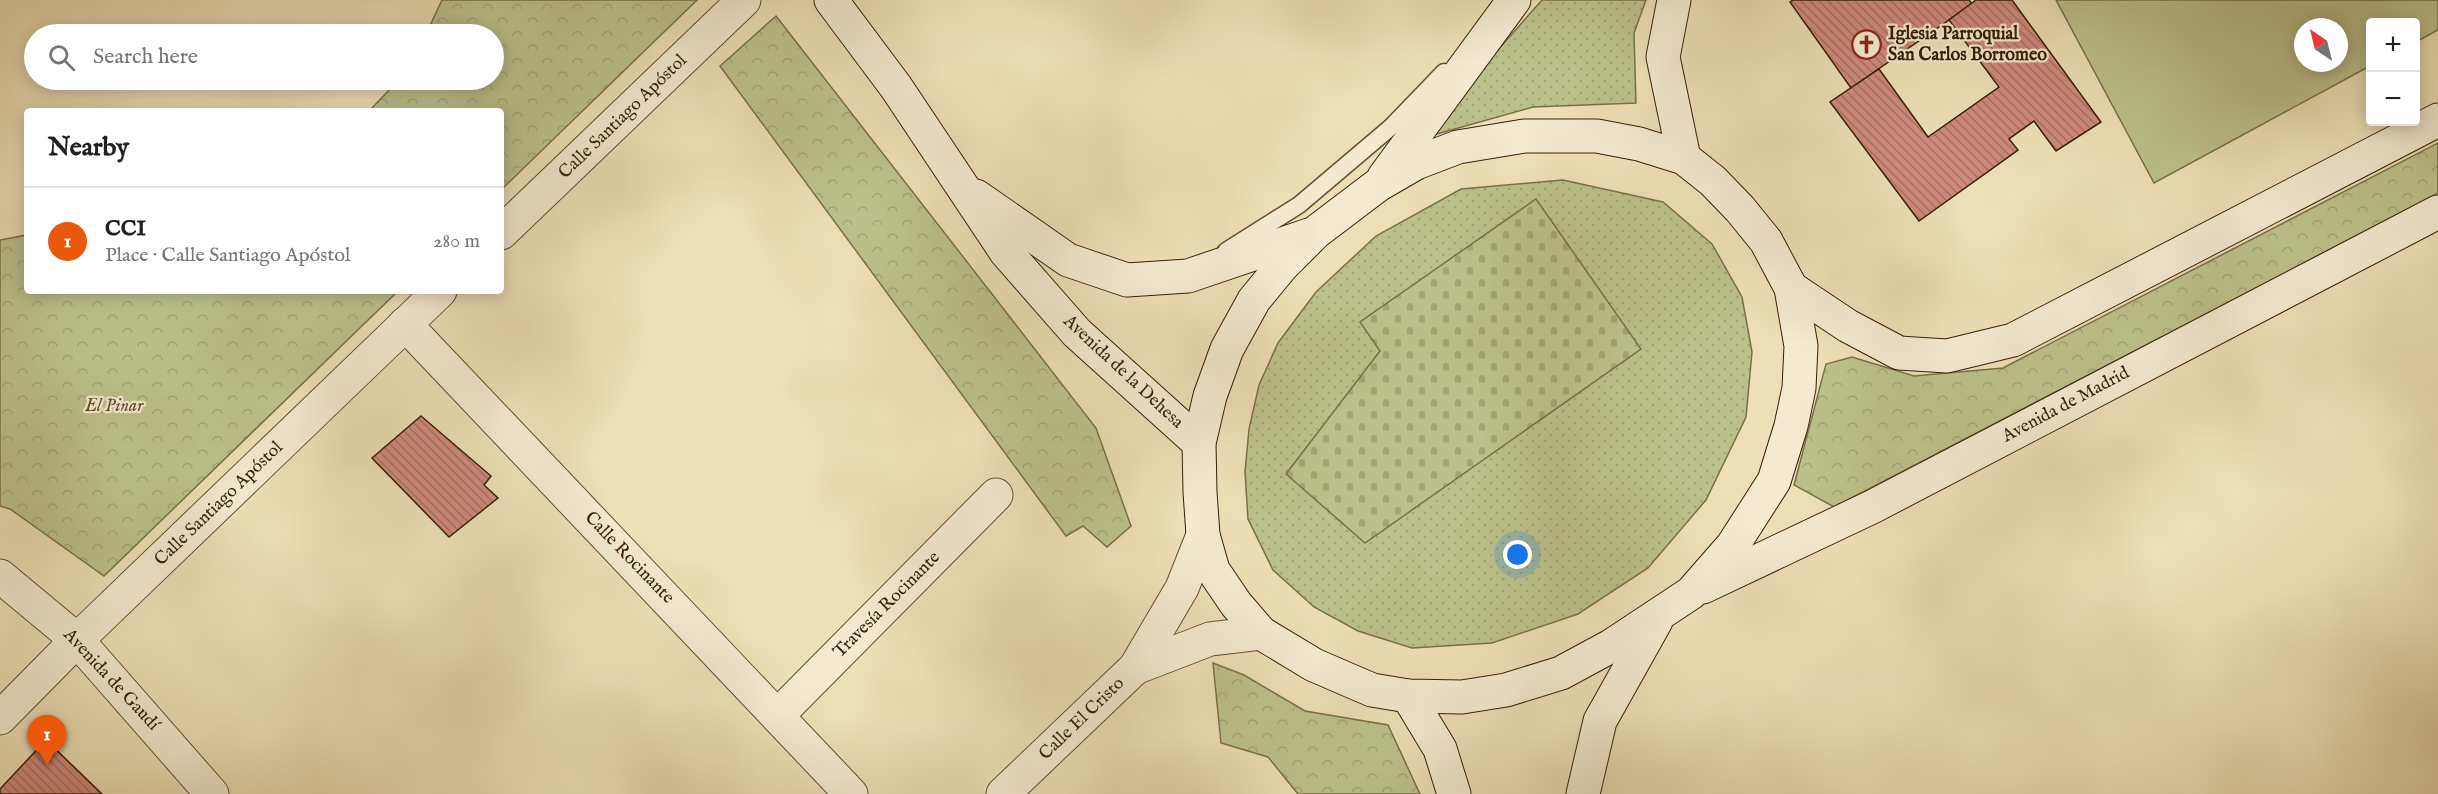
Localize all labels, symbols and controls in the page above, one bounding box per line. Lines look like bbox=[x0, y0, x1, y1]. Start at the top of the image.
north arrow bbox=[2294, 18, 2348, 72]
map controls bbox=[2366, 18, 2420, 126]
button: + bbox=[2366, 18, 2420, 72]
place label: Iglesia Parroquial San Carlos Borromeo bbox=[1888, 23, 2047, 67]
search box bbox=[24, 24, 504, 90]
church icon: Iglesia Parroquial San Carlos Borromeo bbox=[1851, 28, 1883, 60]
icon: search bbox=[45, 41, 78, 74]
text: Search here bbox=[93, 43, 198, 71]
street label: Calle Santiago Apóstol bbox=[554, 50, 692, 184]
button: − bbox=[2366, 72, 2420, 126]
text: Nearby bbox=[48, 131, 129, 164]
text: CCI bbox=[105, 215, 146, 243]
text: 1 bbox=[64, 229, 71, 254]
text: 280 m bbox=[433, 229, 480, 254]
text: Place · Calle Santiago Apóstol bbox=[105, 243, 350, 268]
street label: Avenida de la Dehesa bbox=[1057, 310, 1188, 434]
street label: Avenida de Madrid bbox=[1998, 362, 2134, 449]
park label: El Pinar bbox=[84, 395, 144, 418]
street label: Calle Santiago Apóstol bbox=[150, 437, 288, 571]
street label: Calle Rocinante bbox=[579, 507, 679, 609]
your location bbox=[1503, 540, 1532, 569]
street label: Travesía Rocinante bbox=[829, 547, 945, 663]
street label: Avenida de Gaudí bbox=[57, 623, 165, 737]
street label: Calle El Cristo bbox=[1034, 672, 1130, 766]
pin: 1 bbox=[28, 716, 66, 765]

